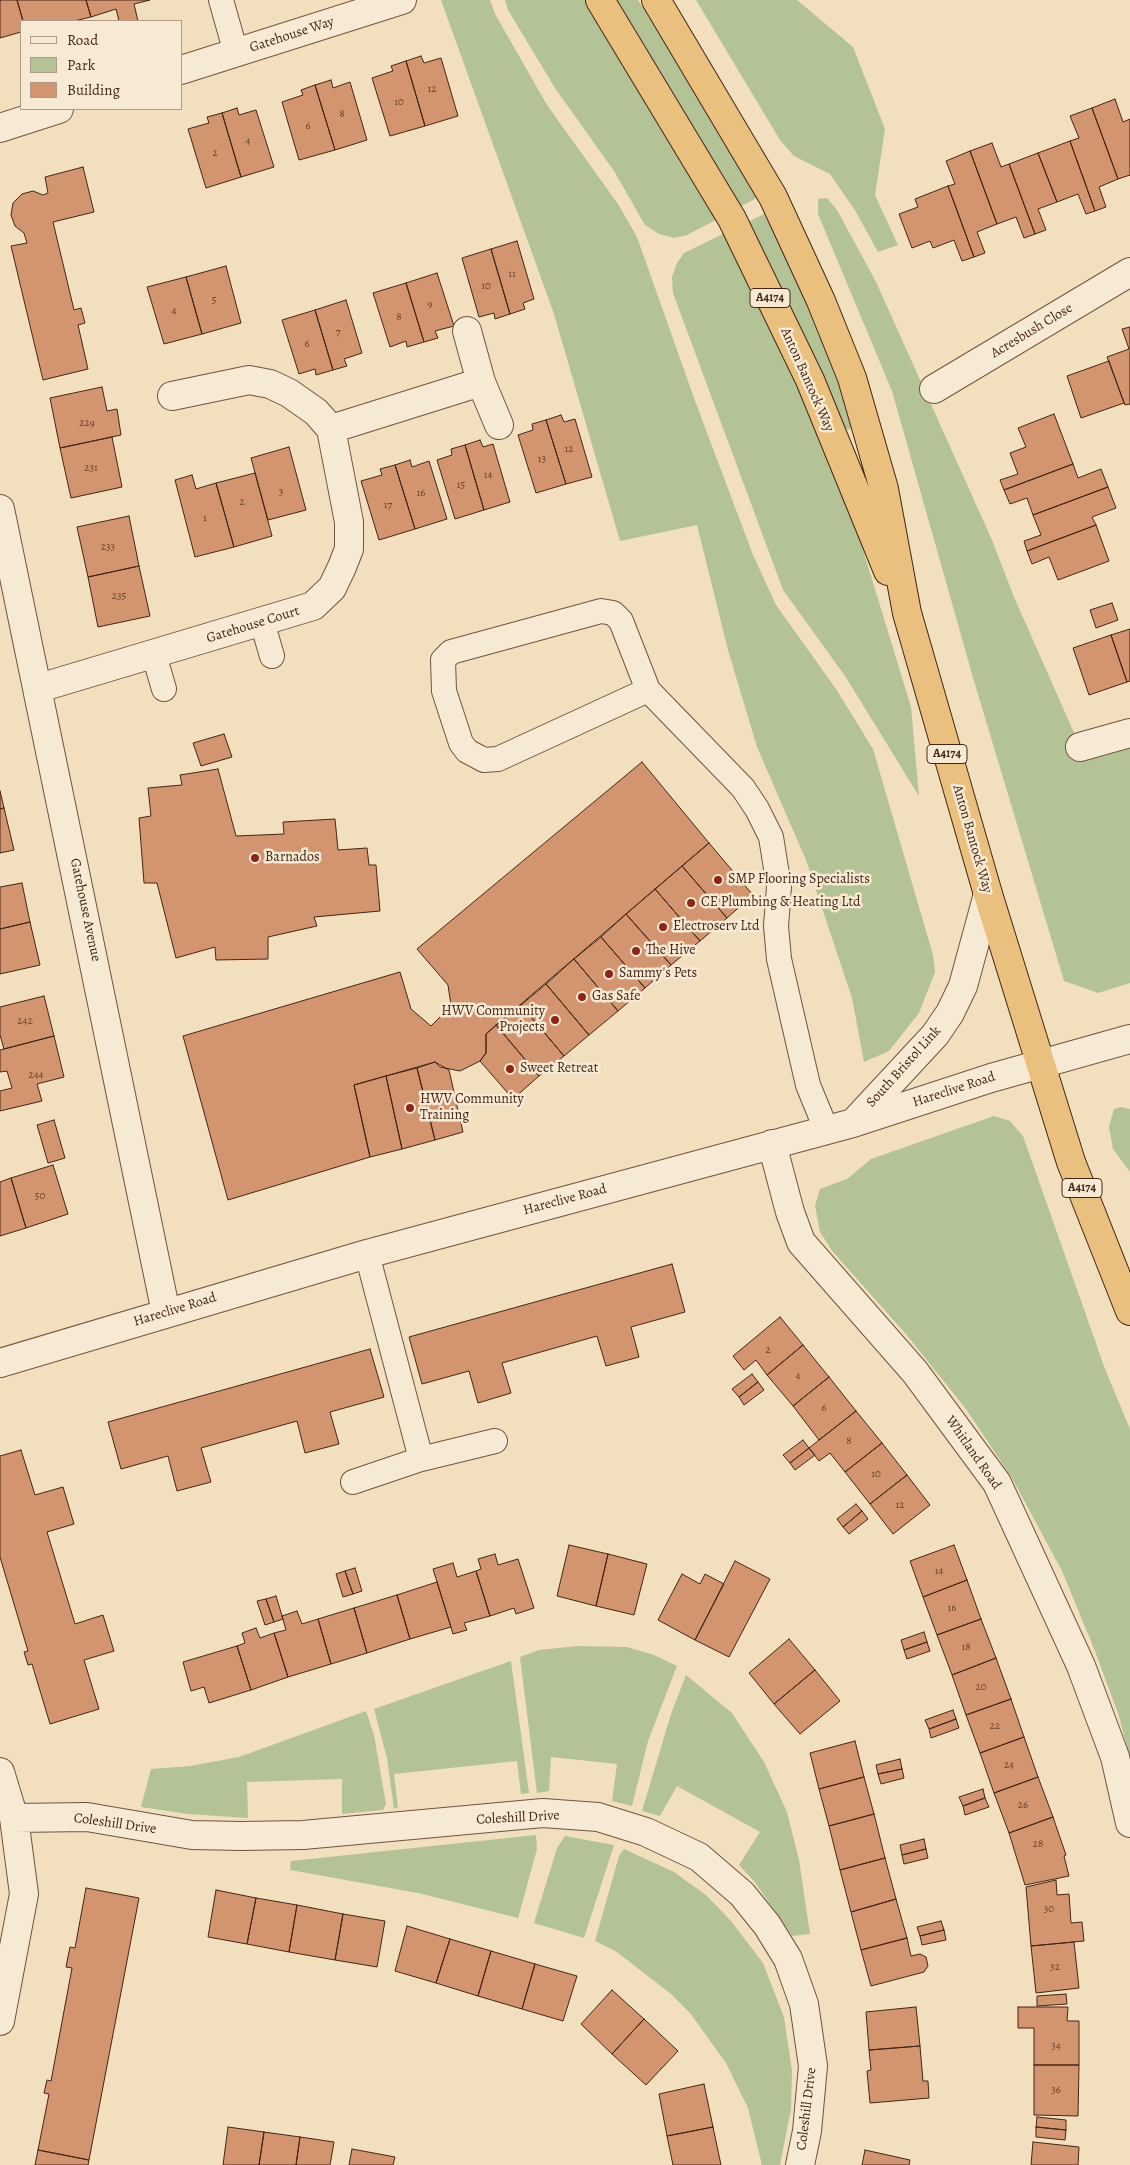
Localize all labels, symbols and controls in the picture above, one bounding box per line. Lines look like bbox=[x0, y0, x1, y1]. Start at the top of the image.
street label: Gatehouse Way bbox=[248, 13, 336, 57]
legend bbox=[20, 20, 182, 110]
text: Road bbox=[67, 30, 98, 50]
text: Park bbox=[67, 55, 95, 75]
text: Building bbox=[67, 80, 120, 100]
house number: 12 bbox=[428, 82, 436, 96]
house number: 10 bbox=[394, 95, 404, 109]
house number: 8 bbox=[339, 107, 345, 121]
house number: 6 bbox=[305, 119, 311, 133]
house number: 4 bbox=[246, 134, 250, 148]
house number: 2 bbox=[212, 146, 218, 160]
house number: 11 bbox=[508, 267, 516, 281]
house number: 10 bbox=[481, 279, 491, 293]
road number: A4174 bbox=[750, 288, 790, 308]
house number: 5 bbox=[212, 293, 216, 307]
house number: 9 bbox=[427, 297, 433, 311]
street label: Acresbush Close bbox=[988, 300, 1076, 362]
house number: 4 bbox=[172, 304, 176, 318]
house number: 8 bbox=[396, 310, 402, 324]
house number: 7 bbox=[336, 325, 340, 339]
street label: Anton Bantock Way bbox=[777, 325, 837, 435]
house number: 6 bbox=[304, 337, 310, 351]
house number: 229 bbox=[79, 416, 95, 430]
house number: 12 bbox=[565, 442, 573, 456]
house number: 13 bbox=[538, 452, 546, 466]
house number: 231 bbox=[84, 461, 98, 475]
house number: 14 bbox=[484, 468, 492, 482]
house number: 15 bbox=[457, 478, 465, 492]
house number: 3 bbox=[279, 485, 283, 499]
house number: 16 bbox=[417, 486, 425, 500]
house number: 2 bbox=[239, 495, 245, 509]
house number: 17 bbox=[384, 498, 392, 512]
house number: 1 bbox=[203, 511, 207, 525]
house number: 233 bbox=[101, 540, 115, 554]
house number: 235 bbox=[112, 589, 126, 603]
street label: Gatehouse Court bbox=[204, 603, 302, 647]
road number: A4174 bbox=[927, 744, 967, 764]
street label: Anton Bantock Way bbox=[949, 783, 995, 895]
place label: Barnados bbox=[265, 850, 320, 866]
marker: Barnados bbox=[249, 852, 261, 864]
street label: Gatehouse Avenue bbox=[66, 857, 104, 963]
place label: SMP Flooring Specialists bbox=[728, 872, 870, 888]
marker: SMP Flooring Specialists bbox=[712, 874, 724, 886]
place label: CE Plumbing & Heating Ltd bbox=[701, 895, 861, 911]
marker: CE Plumbing & Heating Ltd bbox=[685, 897, 697, 909]
place label: Electroserv Ltd bbox=[673, 919, 759, 935]
marker: Electroserv Ltd bbox=[657, 921, 669, 933]
place label: The Hive bbox=[646, 943, 696, 959]
marker: The Hive bbox=[630, 945, 642, 957]
place label: Sammy's Pets bbox=[619, 966, 697, 982]
marker: Sammy's Pets bbox=[603, 968, 615, 980]
place label: Gas Safe bbox=[592, 989, 640, 1005]
marker: Gas Safe bbox=[576, 991, 588, 1003]
place label: HWV Community Projects bbox=[441, 1004, 545, 1036]
house number: 242 bbox=[17, 1014, 33, 1028]
marker: HWV Community Projects bbox=[549, 1014, 561, 1026]
street label: South Bristol Link bbox=[863, 1023, 945, 1111]
place label: Sweet Retreat bbox=[520, 1061, 598, 1077]
marker: Sweet Retreat bbox=[504, 1063, 516, 1075]
house number: 244 bbox=[28, 1068, 44, 1082]
street label: Hareclive Road bbox=[911, 1069, 997, 1111]
place label: HWV Community Training bbox=[420, 1092, 524, 1124]
marker: HWV Community Training bbox=[404, 1102, 416, 1114]
road number: A4174 bbox=[1062, 1178, 1102, 1198]
street label: Hareclive Road bbox=[521, 1181, 609, 1219]
house number: 50 bbox=[35, 1189, 45, 1203]
street label: Hareclive Road bbox=[132, 1289, 218, 1331]
house number: 2 bbox=[765, 1343, 771, 1357]
house number: 4 bbox=[796, 1369, 800, 1383]
house number: 6 bbox=[821, 1401, 827, 1415]
street label: Whitland Road bbox=[941, 1413, 1005, 1493]
house number: 8 bbox=[846, 1434, 852, 1448]
house number: 10 bbox=[871, 1467, 881, 1481]
house number: 12 bbox=[896, 1498, 904, 1512]
house number: 14 bbox=[935, 1564, 943, 1578]
house number: 16 bbox=[948, 1601, 956, 1615]
house number: 18 bbox=[961, 1640, 971, 1654]
house number: 20 bbox=[975, 1680, 987, 1694]
house number: 22 bbox=[990, 1719, 1000, 1733]
house number: 24 bbox=[1004, 1758, 1014, 1772]
house number: 26 bbox=[1018, 1798, 1028, 1812]
street label: Coleshill Drive bbox=[476, 1807, 560, 1829]
street label: Coleshill Drive bbox=[73, 1810, 157, 1838]
house number: 28 bbox=[1033, 1837, 1043, 1851]
house number: 30 bbox=[1044, 1902, 1054, 1916]
house number: 32 bbox=[1050, 1960, 1060, 1974]
house number: 34 bbox=[1051, 2039, 1061, 2053]
street label: Coleshill Drive bbox=[794, 2067, 820, 2151]
house number: 36 bbox=[1051, 2083, 1061, 2097]

